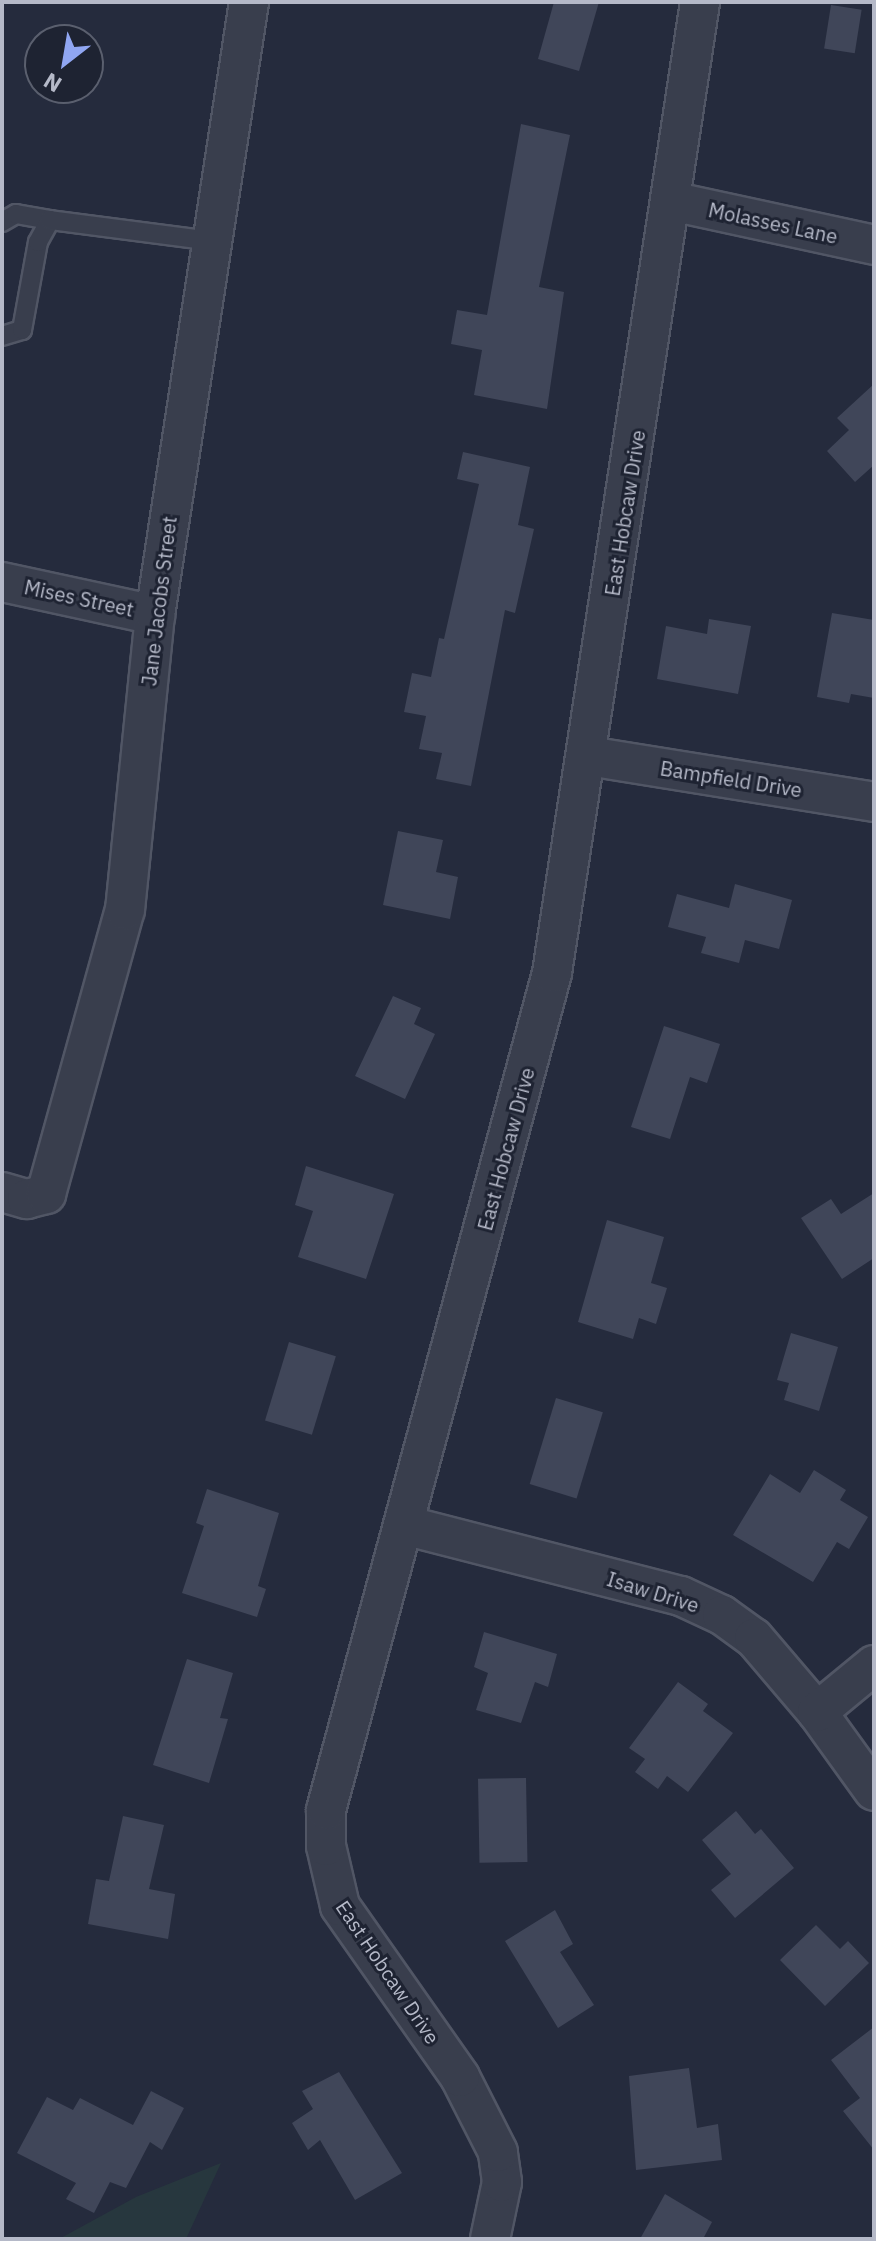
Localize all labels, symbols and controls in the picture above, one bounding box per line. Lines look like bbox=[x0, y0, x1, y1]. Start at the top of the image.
north arrow bbox=[24, 24, 104, 104]
text: N bbox=[38, 67, 67, 100]
street label: Molasses Lane bbox=[706, 198, 840, 248]
street label: East Hobcaw Drive bbox=[600, 428, 650, 598]
street label: Jane Jacobs Street bbox=[137, 515, 181, 687]
street label: Mises Street bbox=[22, 575, 136, 621]
street label: Bampfield Drive bbox=[658, 756, 804, 802]
street label: East Hobcaw Drive bbox=[473, 1065, 539, 1233]
street label: Isaw Drive bbox=[604, 1567, 702, 1617]
street label: East Hobcaw Drive bbox=[331, 1896, 445, 2048]

